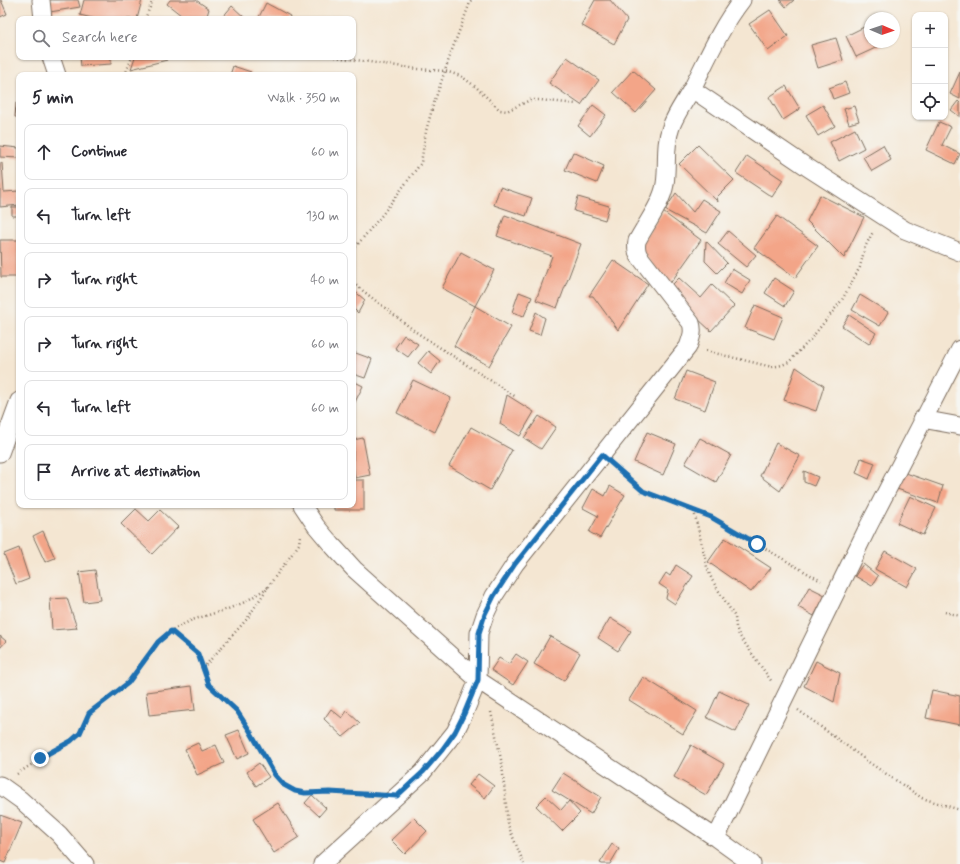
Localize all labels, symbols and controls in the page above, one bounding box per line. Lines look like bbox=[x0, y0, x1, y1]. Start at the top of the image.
north arrow bbox=[864, 12, 900, 48]
map controls bbox=[912, 12, 948, 120]
button: + bbox=[912, 12, 948, 48]
search box bbox=[16, 16, 356, 60]
icon: search bbox=[30, 27, 52, 49]
text: Search here bbox=[62, 28, 138, 48]
button: − bbox=[912, 48, 948, 84]
button: locate bbox=[912, 84, 948, 120]
text: 5 min bbox=[32, 87, 74, 109]
text: Walk · 350 m bbox=[267, 90, 340, 107]
icon: ahead bbox=[33, 141, 55, 163]
text: Continue bbox=[71, 142, 127, 162]
text: 60 m bbox=[311, 144, 339, 161]
icon: left bbox=[33, 205, 55, 227]
text: Turn left bbox=[71, 206, 131, 226]
text: 130 m bbox=[306, 208, 339, 225]
icon: right bbox=[33, 269, 55, 291]
text: Turn right bbox=[71, 270, 138, 290]
text: 40 m bbox=[310, 272, 339, 289]
icon: right bbox=[33, 333, 55, 355]
text: Turn right bbox=[71, 334, 138, 354]
text: 60 m bbox=[311, 336, 339, 353]
icon: left bbox=[33, 397, 55, 419]
text: Turn left bbox=[71, 398, 131, 418]
text: 60 m bbox=[311, 400, 339, 417]
icon: arrive bbox=[33, 461, 55, 483]
text: Arrive at destination bbox=[71, 462, 200, 482]
route start bbox=[748, 535, 766, 553]
route end bbox=[31, 749, 49, 767]

